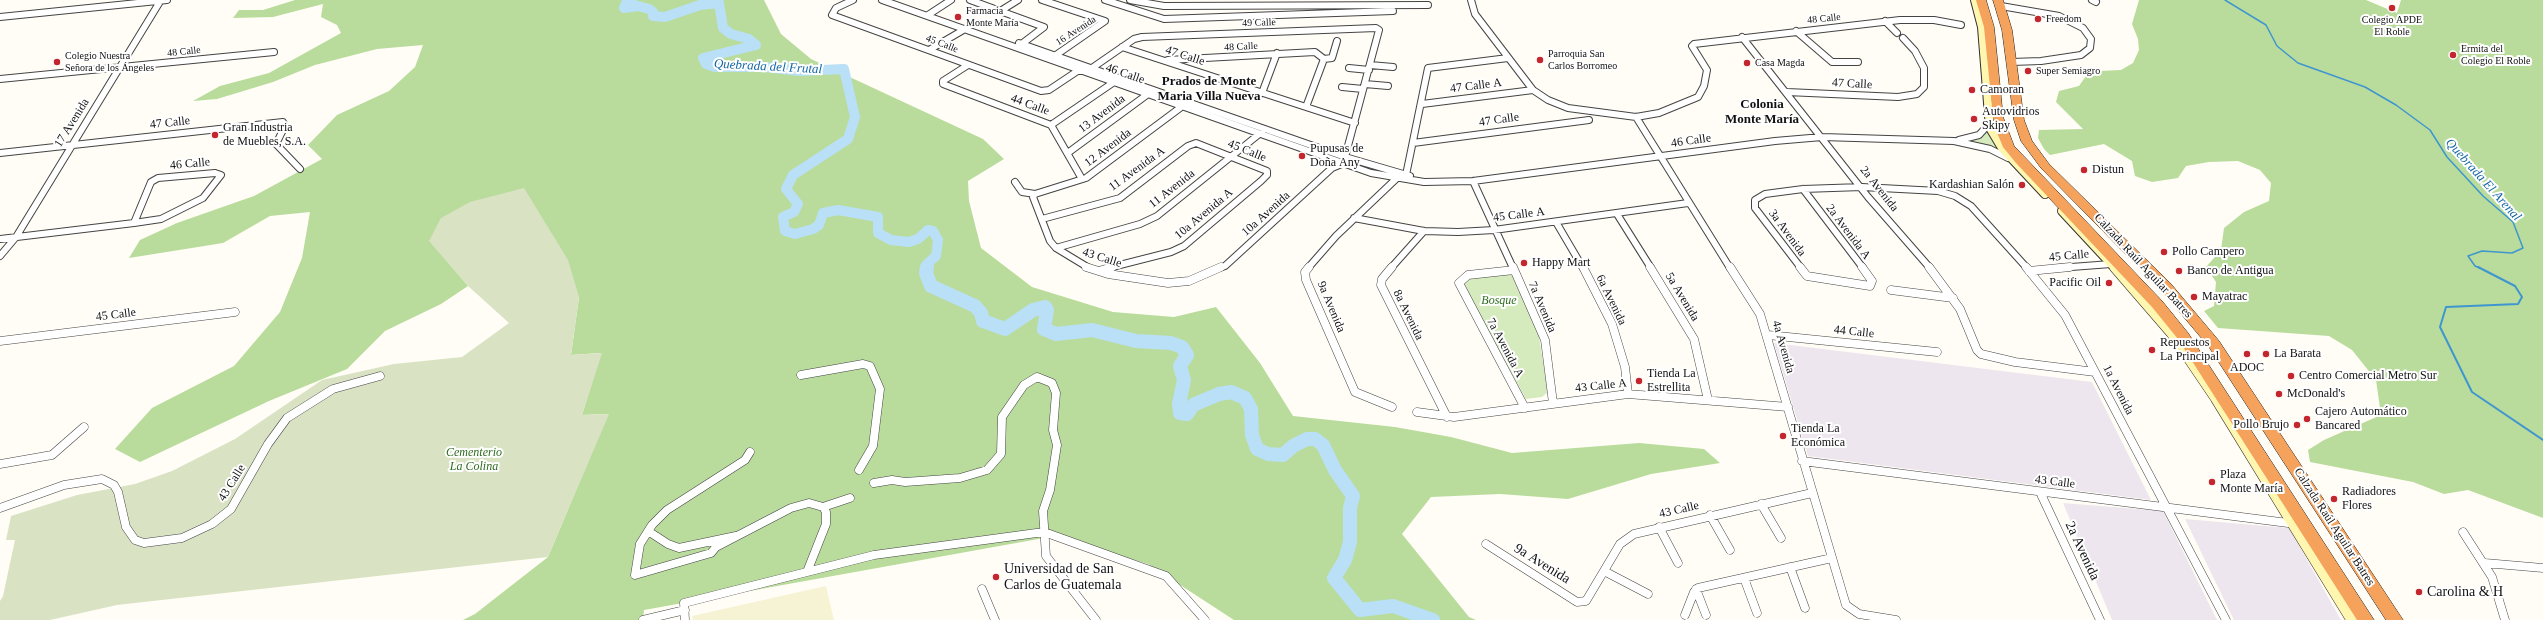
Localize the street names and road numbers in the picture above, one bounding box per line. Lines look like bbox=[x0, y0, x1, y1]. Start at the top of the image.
street label: 48 Calle bbox=[1807, 11, 1841, 27]
street label: 16 Avenida bbox=[1054, 14, 1098, 48]
street label: 49 Calle bbox=[1242, 16, 1276, 30]
street label: 45 Calle bbox=[924, 32, 960, 56]
street label: 48 Calle bbox=[1224, 40, 1258, 54]
street label: 47 Calle bbox=[1164, 43, 1206, 69]
street label: 48 Calle bbox=[167, 44, 201, 60]
street label: 46 Calle bbox=[1104, 61, 1146, 87]
street label: 47 Calle A bbox=[1449, 76, 1503, 96]
street label: 47 Calle bbox=[1831, 76, 1873, 92]
street label: 44 Calle bbox=[1009, 91, 1051, 119]
street label: 13 Avenida bbox=[1076, 92, 1128, 136]
street label: 17 Avenida bbox=[51, 96, 93, 150]
street label: 47 Calle bbox=[1478, 110, 1520, 130]
street label: 47 Calle bbox=[149, 114, 191, 132]
street label: 12 Avenida bbox=[1082, 126, 1134, 170]
street label: 46 Calle bbox=[1670, 131, 1712, 151]
street label: 45 Calle bbox=[1226, 137, 1268, 165]
street label: 11 Avenida A bbox=[1106, 144, 1168, 194]
street label: 46 Calle bbox=[169, 155, 211, 173]
street label: 2a Avenida bbox=[1857, 163, 1901, 215]
street label: 11 Avenida bbox=[1146, 167, 1198, 211]
street label: 10a Avenida A bbox=[1172, 185, 1236, 243]
street label: 10a Avenida bbox=[1239, 189, 1293, 239]
street label: 2a Avenida A bbox=[1822, 201, 1874, 263]
street label: 45 Calle A bbox=[1492, 205, 1546, 225]
street label: 3a Avenida bbox=[1765, 207, 1809, 259]
street label: Calzada Raúl Aguilar Batres bbox=[2091, 211, 2195, 321]
street label: 43 Calle bbox=[1081, 245, 1123, 271]
street label: 45 Calle bbox=[2048, 247, 2090, 265]
street label: 5a Avenida bbox=[1662, 270, 1702, 324]
street label: 6a Avenida bbox=[1593, 273, 1629, 327]
street label: 9a Avenida bbox=[1314, 279, 1348, 335]
street label: 7a Avenida bbox=[1525, 279, 1559, 335]
street label: 8a Avenida bbox=[1390, 288, 1426, 342]
street label: 45 Calle bbox=[95, 305, 137, 325]
street label: 7a Avenida A bbox=[1483, 316, 1527, 380]
street label: 4a Avenida bbox=[1769, 319, 1797, 375]
street label: 44 Calle bbox=[1833, 323, 1875, 341]
street label: 1a Avenida bbox=[2099, 363, 2137, 417]
street label: 43 Calle A bbox=[1574, 376, 1628, 396]
street label: 43 Calle bbox=[215, 462, 249, 504]
street label: Calzada Raúl Aguilar Batres bbox=[2290, 465, 2378, 589]
street label: 43 Calle bbox=[2034, 472, 2076, 492]
street label: 43 Calle bbox=[1658, 498, 1700, 522]
street label: 2a Avenida bbox=[2061, 519, 2103, 583]
street label: 9a Avenida bbox=[1511, 540, 1573, 588]

